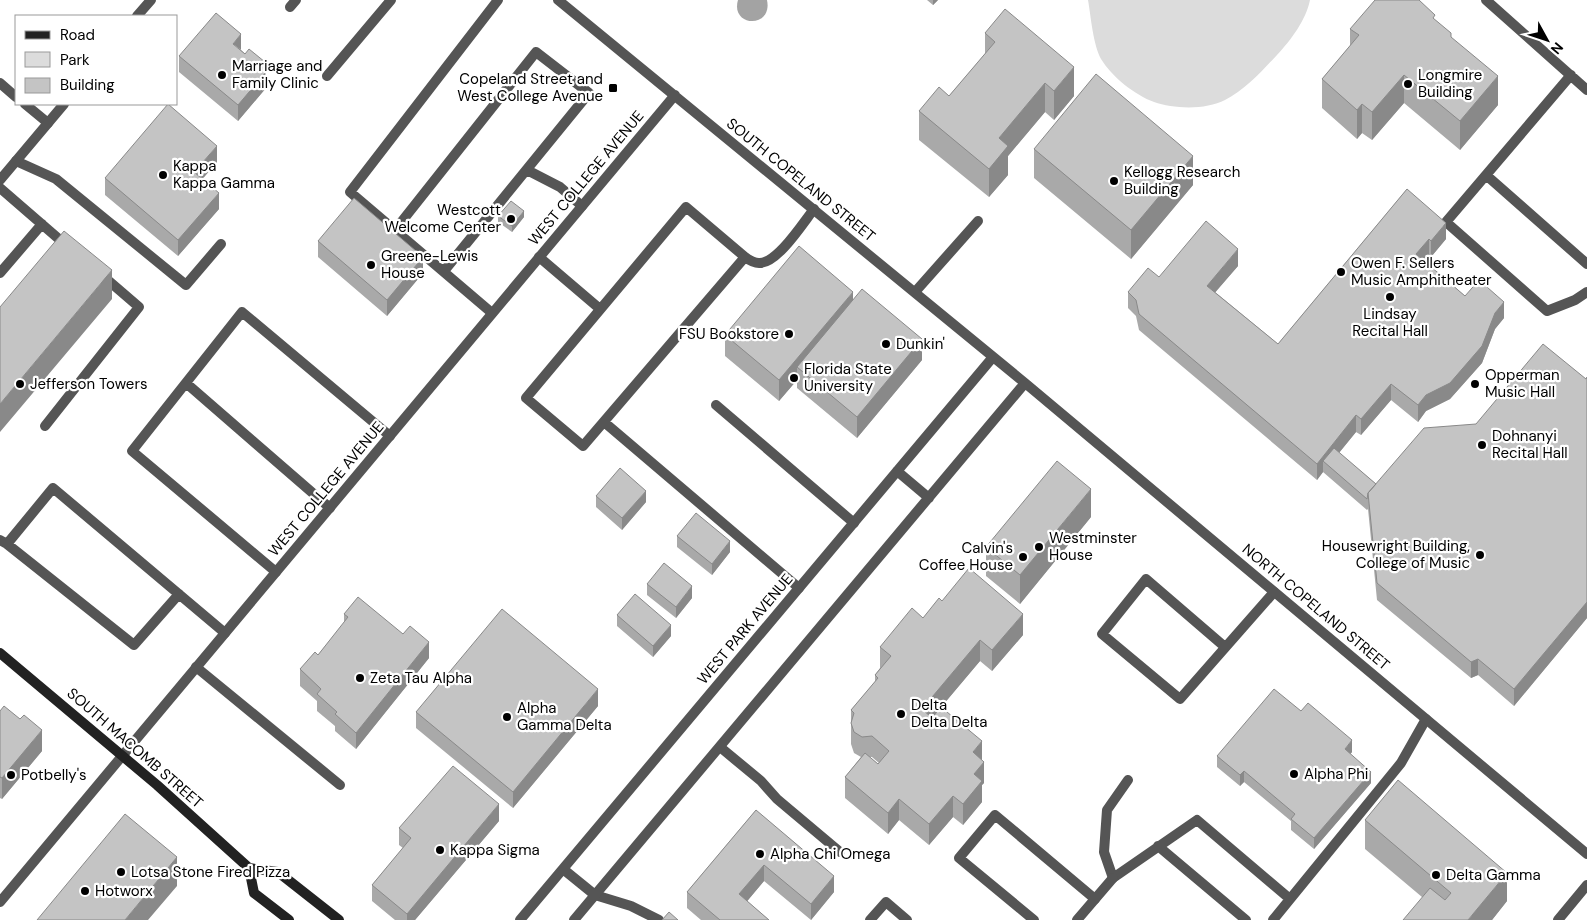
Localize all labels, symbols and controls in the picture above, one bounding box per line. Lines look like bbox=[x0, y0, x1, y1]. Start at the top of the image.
legend bbox=[15, 15, 178, 105]
north arrow bbox=[1522, 15, 1572, 65]
text: Road bbox=[60, 25, 95, 45]
text: N bbox=[1547, 39, 1567, 58]
text: Park bbox=[60, 50, 90, 70]
place label: Marriage and Family Clinic bbox=[232, 56, 322, 93]
place label: Longmire Building bbox=[1418, 65, 1482, 102]
marker: Marriage and Family Clinic bbox=[216, 69, 228, 81]
place label: Copeland Street and West College Avenue bbox=[457, 69, 603, 106]
text: Building bbox=[60, 75, 115, 95]
marker: Longmire Building bbox=[1402, 78, 1414, 90]
marker: Copeland Street and West College Avenue bbox=[607, 82, 619, 94]
street label: WEST COLLEGE AVENUE bbox=[524, 106, 648, 250]
street label: SOUTH COPELAND STREET bbox=[722, 114, 880, 246]
place label: Kappa Kappa Gamma bbox=[173, 156, 275, 193]
place label: Kellogg Research Building bbox=[1124, 162, 1240, 199]
marker: Kappa Kappa Gamma bbox=[157, 169, 169, 181]
marker: Kellogg Research Building bbox=[1108, 175, 1120, 187]
place label: Westcott Welcome Center bbox=[384, 200, 501, 237]
marker: Westcott Welcome Center bbox=[505, 213, 517, 225]
place label: Greene-Lewis House bbox=[381, 246, 478, 283]
place label: Owen F. Sellers Music Amphitheater bbox=[1351, 253, 1492, 290]
marker: Greene-Lewis House bbox=[365, 259, 377, 271]
marker: Owen F. Sellers Music Amphitheater bbox=[1335, 266, 1347, 278]
marker: Lindsay Recital Hall bbox=[1384, 291, 1396, 303]
place label: Lindsay Recital Hall bbox=[1352, 304, 1428, 341]
place label: FSU Bookstore bbox=[679, 324, 779, 344]
marker: FSU Bookstore bbox=[783, 328, 795, 340]
place label: Dunkin' bbox=[896, 334, 945, 354]
marker: Dunkin' bbox=[880, 338, 892, 350]
place label: Florida State University bbox=[804, 359, 892, 396]
place label: Opperman Music Hall bbox=[1485, 365, 1560, 402]
marker: Florida State University bbox=[788, 372, 800, 384]
place label: Jefferson Towers bbox=[30, 374, 147, 394]
marker: Jefferson Towers bbox=[14, 378, 26, 390]
marker: Opperman Music Hall bbox=[1469, 378, 1481, 390]
street label: WEST COLLEGE AVENUE bbox=[264, 417, 388, 561]
place label: Dohnanyi Recital Hall bbox=[1492, 426, 1568, 463]
marker: Dohnanyi Recital Hall bbox=[1476, 439, 1488, 451]
place label: Westminster House bbox=[1049, 528, 1137, 565]
place label: Housewright Building, College of Music bbox=[1322, 536, 1470, 573]
place label: Calvin's Coffee House bbox=[919, 538, 1013, 575]
street label: NORTH COPELAND STREET bbox=[1238, 539, 1394, 675]
marker: Westminster House bbox=[1033, 541, 1045, 553]
marker: Housewright Building, College of Music bbox=[1474, 549, 1486, 561]
marker: Calvin's Coffee House bbox=[1017, 551, 1029, 563]
street label: WEST PARK AVENUE bbox=[693, 570, 797, 688]
place label: Zeta Tau Alpha bbox=[370, 668, 472, 688]
marker: Zeta Tau Alpha bbox=[354, 672, 366, 684]
street label: SOUTH MACOMB STREET bbox=[63, 683, 207, 813]
place label: Delta Delta Delta bbox=[911, 695, 987, 732]
place label: Alpha Gamma Delta bbox=[517, 698, 612, 735]
marker: Delta Delta Delta bbox=[895, 708, 907, 720]
marker: Alpha Gamma Delta bbox=[501, 711, 513, 723]
place label: Alpha Phi bbox=[1304, 764, 1368, 784]
place label: Potbelly's bbox=[21, 765, 87, 785]
marker: Alpha Phi bbox=[1288, 768, 1300, 780]
marker: Potbelly's bbox=[5, 769, 17, 781]
place label: Kappa Sigma bbox=[450, 840, 540, 860]
marker: Kappa Sigma bbox=[434, 844, 446, 856]
place label: Alpha Chi Omega bbox=[770, 844, 890, 864]
marker: Alpha Chi Omega bbox=[754, 848, 766, 860]
place label: Lotsa Stone Fired Pizza bbox=[131, 862, 290, 882]
place label: Delta Gamma bbox=[1446, 865, 1541, 885]
marker: Lotsa Stone Fired Pizza bbox=[115, 866, 127, 878]
marker: Delta Gamma bbox=[1430, 869, 1442, 881]
place label: Hotworx bbox=[95, 881, 153, 901]
marker: Hotworx bbox=[79, 885, 91, 897]

